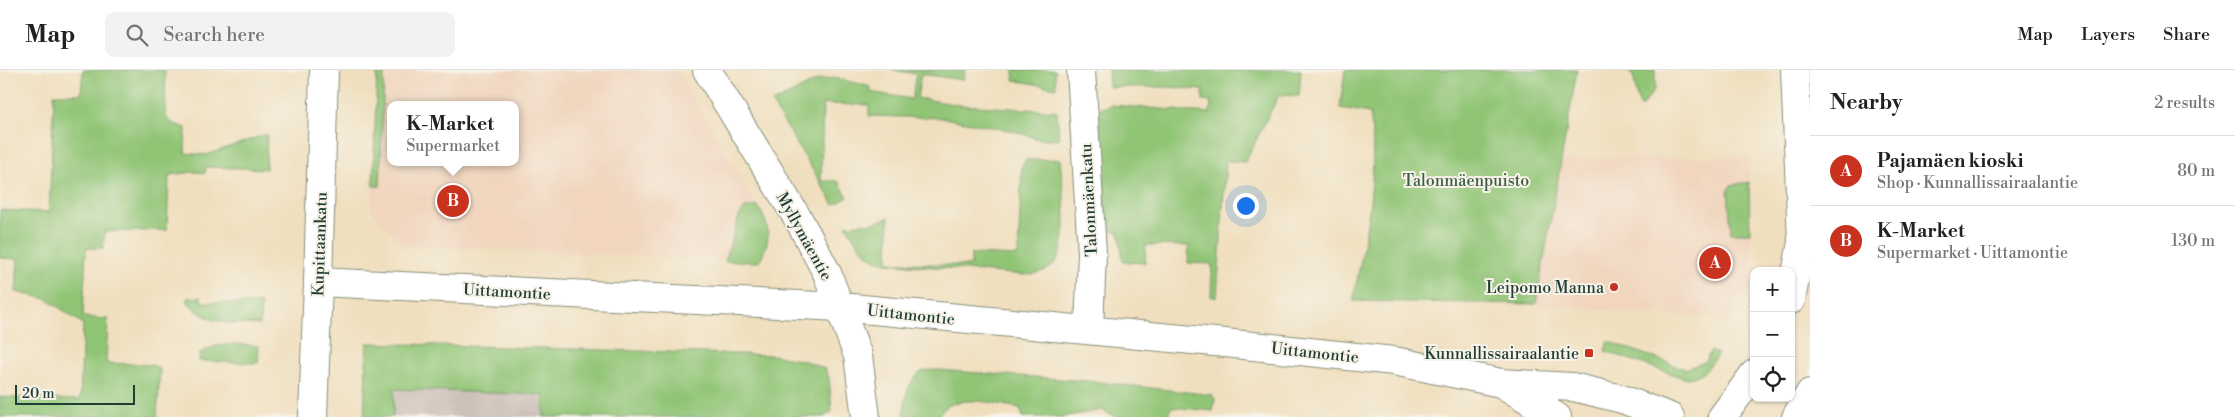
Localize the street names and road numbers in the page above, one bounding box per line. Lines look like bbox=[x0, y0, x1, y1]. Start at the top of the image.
street label: Talonmäenkatu bbox=[1076, 143, 1102, 257]
street label: Myllymäentie bbox=[772, 189, 837, 284]
street label: Kupittaankatu bbox=[308, 191, 332, 297]
street label: Uittamontie bbox=[462, 280, 551, 304]
street label: Uittamontie bbox=[866, 300, 956, 330]
street label: Uittamontie bbox=[1270, 338, 1360, 368]

